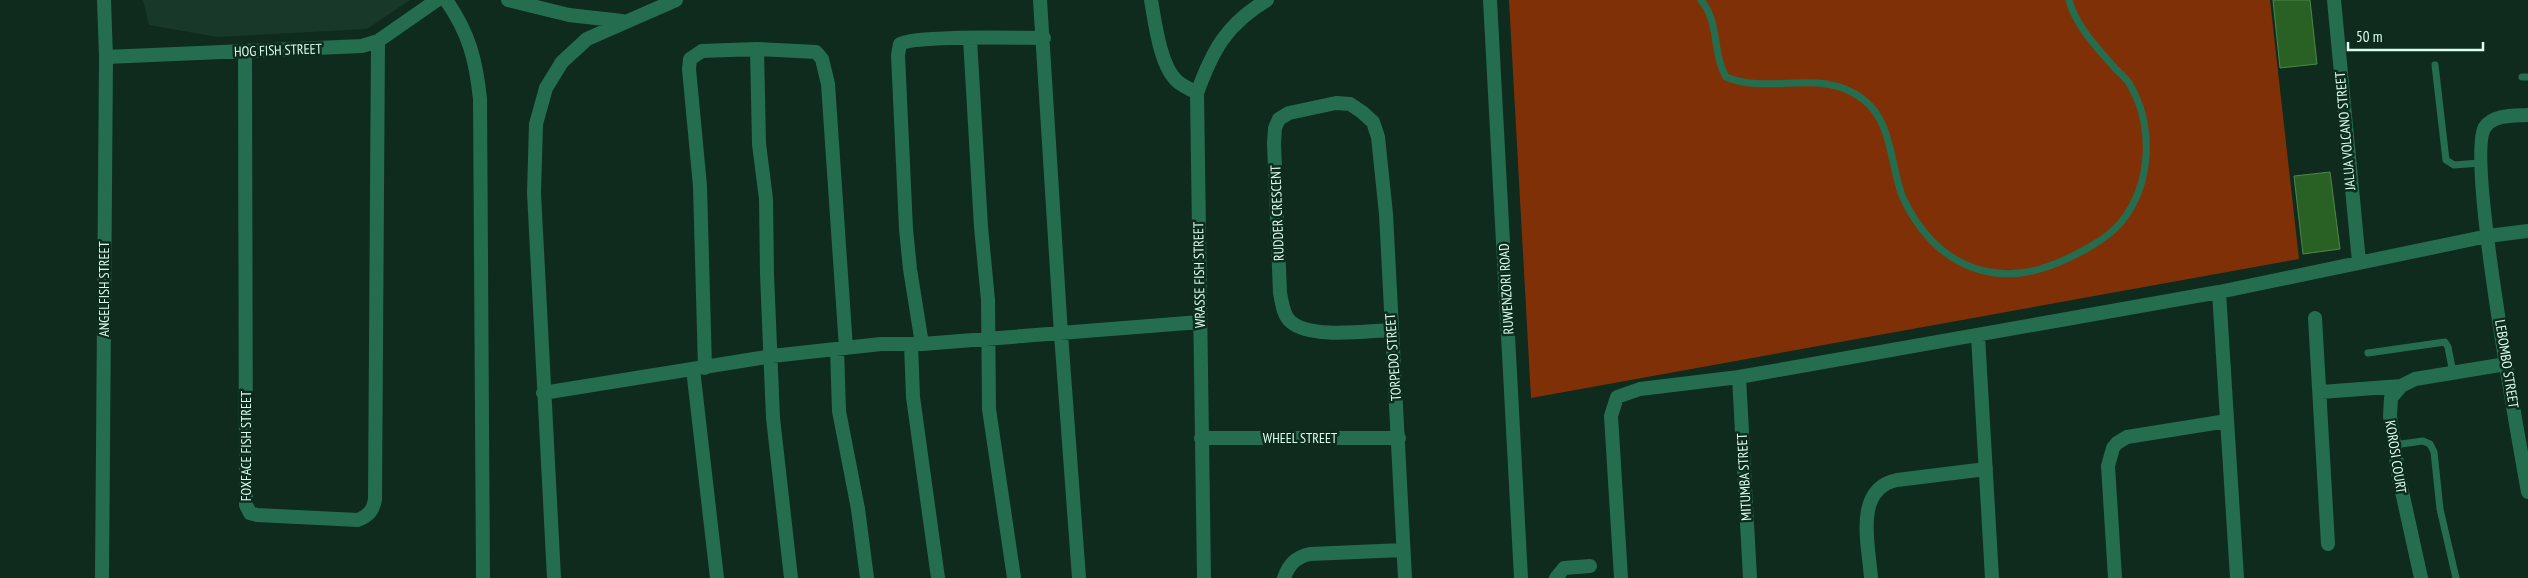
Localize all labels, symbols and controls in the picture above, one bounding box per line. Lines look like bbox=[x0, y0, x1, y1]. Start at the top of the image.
scale bar bbox=[2348, 20, 2483, 52]
text: 50 m bbox=[2356, 27, 2382, 46]
street label: HOG FISH STREET bbox=[234, 39, 323, 61]
street label: JALUA VOLCANO STREET bbox=[2331, 70, 2359, 192]
street label: RUDDER CRESCENT bbox=[1266, 164, 1288, 261]
street label: WRASSE FISH STREET bbox=[1189, 221, 1209, 328]
street label: ANGELFISH STREET bbox=[95, 240, 113, 337]
street label: RUWENZORI ROAD bbox=[1495, 243, 1517, 335]
street label: TORPEDO STREET bbox=[1381, 312, 1405, 401]
street label: LEBOMBO STREET bbox=[2491, 318, 2523, 410]
street label: FOXFACE FISH STREET bbox=[237, 390, 255, 501]
street label: KOROSI COURT bbox=[2381, 419, 2411, 496]
street label: WHEEL STREET bbox=[1263, 429, 1338, 447]
street label: MITUMBA STREET bbox=[1733, 432, 1755, 521]

